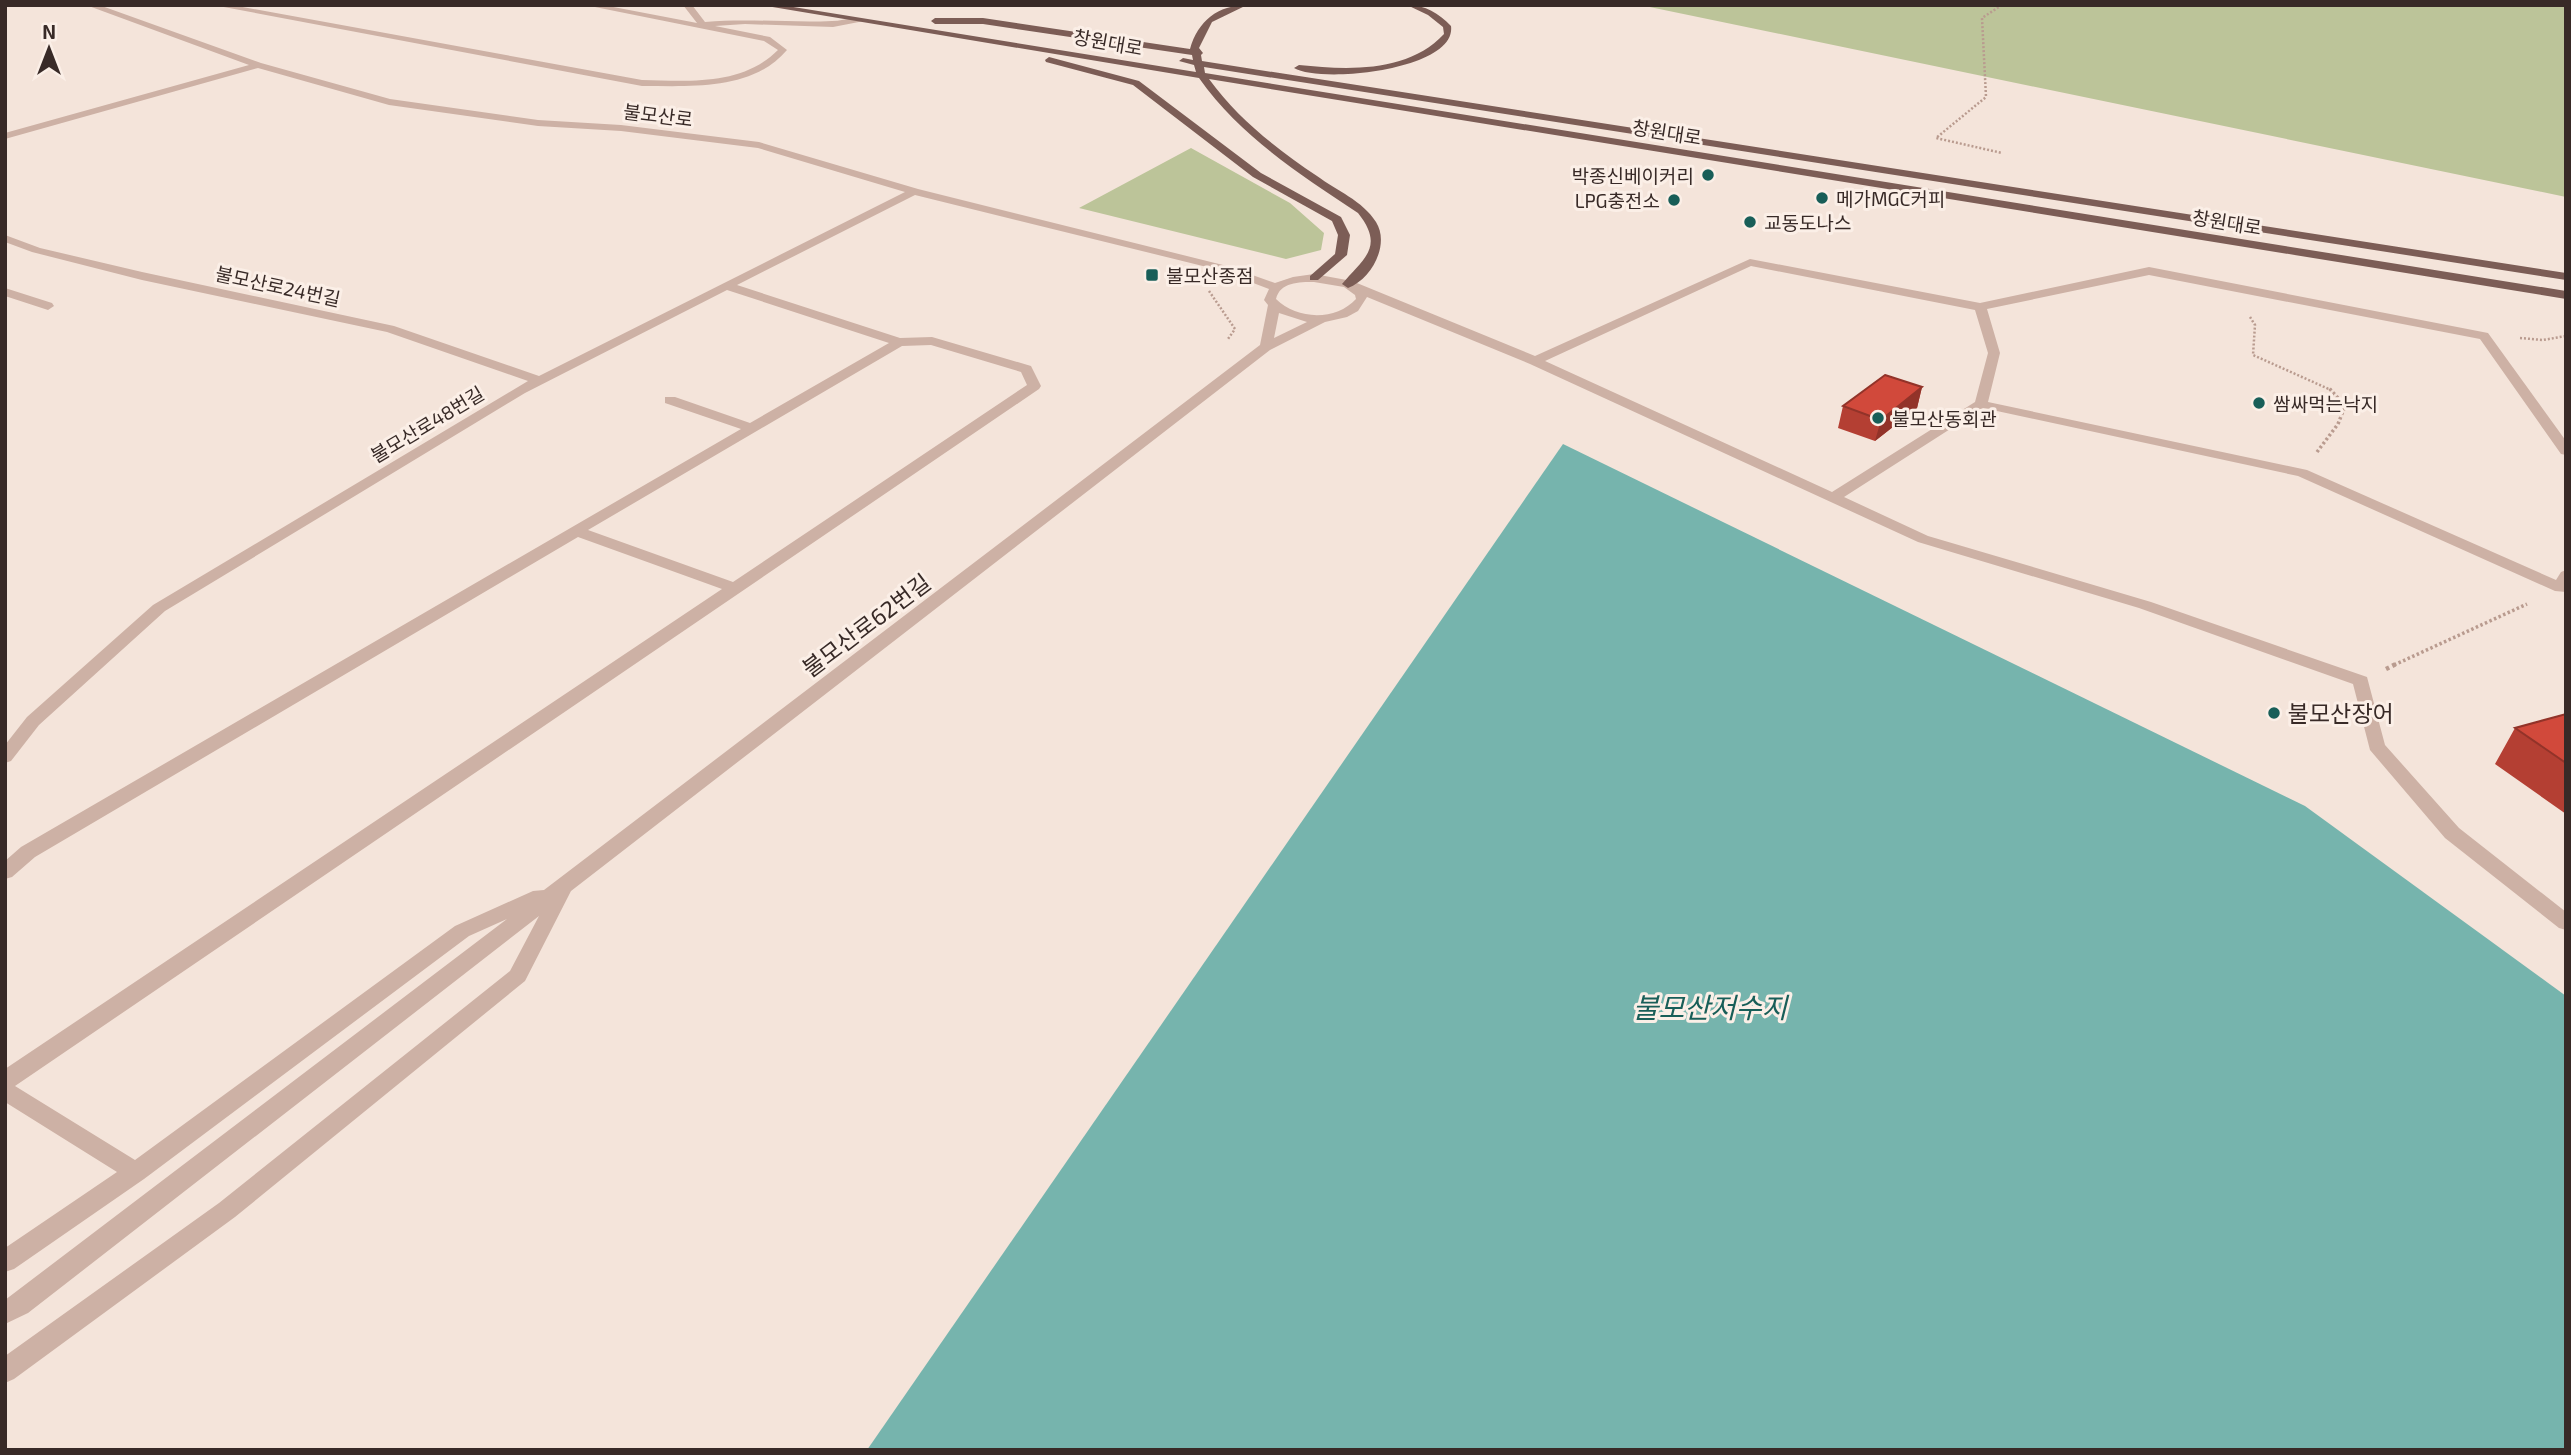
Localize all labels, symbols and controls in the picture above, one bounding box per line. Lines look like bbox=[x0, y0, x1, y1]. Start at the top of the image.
north arrow bbox=[14, 14, 84, 84]
text: N bbox=[42, 20, 56, 43]
street label: 창원대로 bbox=[1072, 25, 1144, 59]
street label: 불모산로 bbox=[622, 99, 694, 131]
street label: 창원대로 bbox=[1631, 115, 1703, 149]
place label: 박종신베이커리 bbox=[1572, 164, 1694, 187]
marker: 박종신베이커리 bbox=[1700, 167, 1716, 183]
place label: 메가MGC커피 bbox=[1836, 187, 1945, 210]
place label: LPG충전소 bbox=[1575, 189, 1660, 212]
marker: 메가MGC커피 bbox=[1814, 190, 1830, 206]
marker: LPG충전소 bbox=[1666, 192, 1682, 208]
street label: 창원대로 bbox=[2191, 205, 2263, 239]
place label: 교동도나스 bbox=[1764, 211, 1851, 234]
marker: 교동도나스 bbox=[1742, 214, 1758, 230]
street label: 불모산로24번길 bbox=[213, 262, 343, 310]
place label: 불모산종점 bbox=[1166, 264, 1253, 287]
marker: 불모산종점 bbox=[1144, 267, 1160, 283]
street label: 불모산로48번길 bbox=[366, 381, 488, 467]
place label: 쌈싸먹는낙지 bbox=[2273, 392, 2378, 415]
marker: 쌈싸먹는낙지 bbox=[2251, 395, 2267, 411]
place label: 불모산동회관 bbox=[1892, 407, 1997, 430]
marker: 불모산동회관 bbox=[1870, 410, 1886, 426]
street label: 불모산로62번길 bbox=[796, 568, 936, 682]
place label: 불모산장어 bbox=[2288, 699, 2394, 727]
marker: 불모산장어 bbox=[2266, 705, 2282, 721]
water label: 불모산저수지 bbox=[1633, 990, 1790, 1024]

